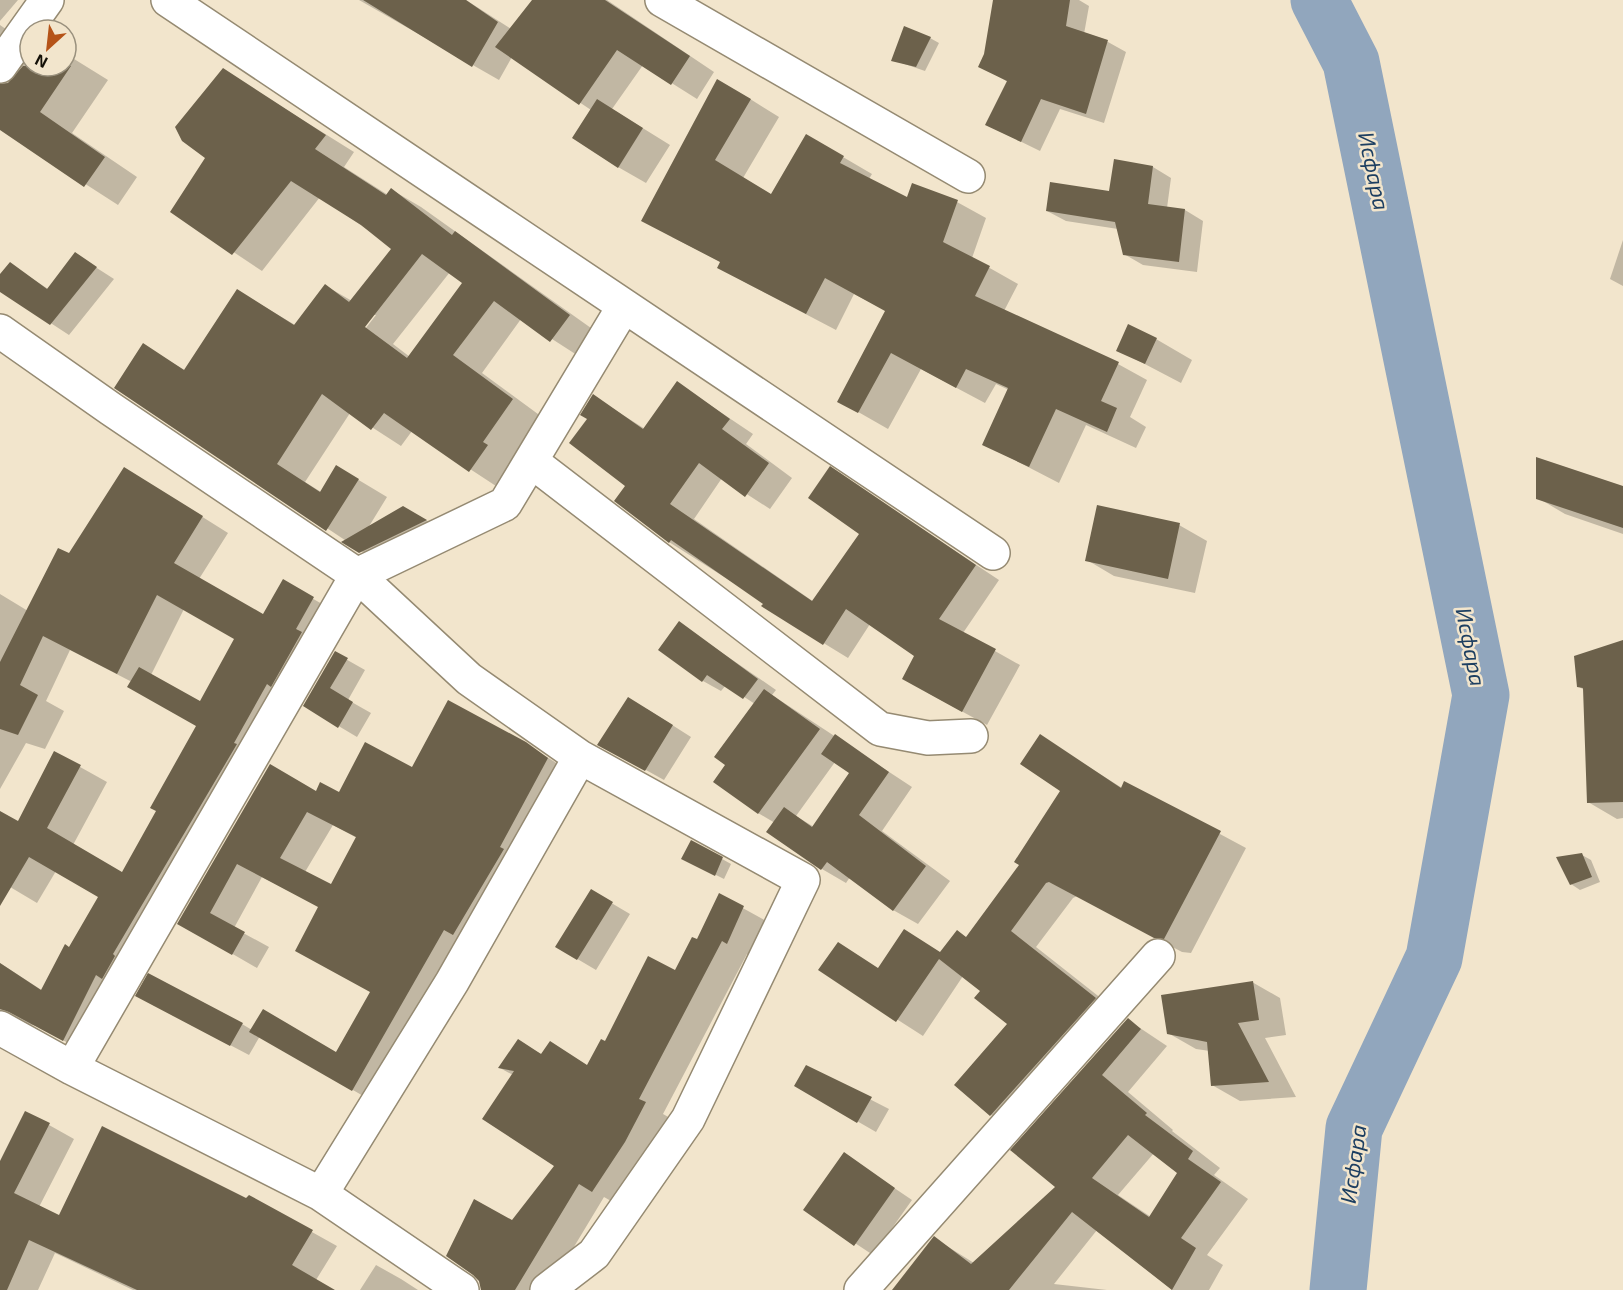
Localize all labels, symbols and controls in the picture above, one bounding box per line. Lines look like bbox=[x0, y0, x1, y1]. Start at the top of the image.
north arrow bbox=[18, 18, 78, 78]
text: N bbox=[31, 51, 50, 73]
water label: Исфара bbox=[1354, 129, 1396, 212]
water label: Исфара bbox=[1452, 605, 1492, 688]
water label: Исфара bbox=[1334, 1123, 1370, 1205]

